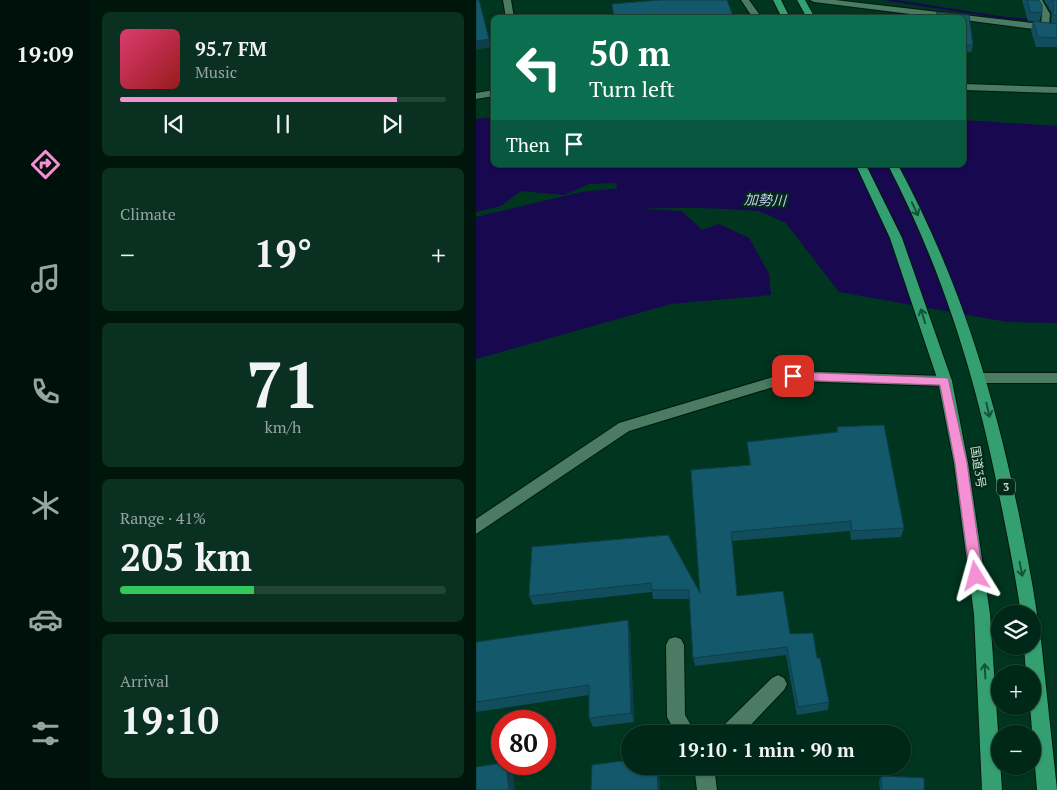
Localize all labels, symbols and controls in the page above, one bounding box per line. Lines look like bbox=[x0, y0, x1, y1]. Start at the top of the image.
text: 50 m bbox=[589, 30, 670, 76]
icon: left bbox=[506, 35, 571, 100]
text: 95.7 FM bbox=[195, 36, 267, 61]
text: 19:09 bbox=[16, 39, 74, 68]
text: Music bbox=[195, 61, 237, 83]
text: Turn left bbox=[589, 74, 675, 103]
icon: previous bbox=[160, 110, 188, 138]
icon: pause bbox=[269, 110, 297, 138]
icon: next bbox=[378, 110, 406, 138]
icon: arrive bbox=[560, 130, 588, 158]
text: Then bbox=[506, 132, 550, 157]
icon: directions bbox=[28, 147, 63, 182]
water label: 加勢川 bbox=[744, 189, 788, 210]
one-way arrow bbox=[911, 201, 920, 216]
text: Climate bbox=[120, 203, 176, 225]
text: 19° bbox=[254, 228, 312, 278]
text: − bbox=[120, 236, 135, 273]
text: + bbox=[431, 236, 446, 273]
icon: music bbox=[28, 261, 63, 296]
one-way arrow bbox=[918, 309, 928, 325]
text: 71 bbox=[246, 340, 320, 427]
pin bbox=[772, 355, 814, 397]
icon: arrive bbox=[779, 362, 807, 390]
icon: phone bbox=[28, 374, 63, 409]
one-way arrow bbox=[984, 401, 993, 417]
text: km/h bbox=[265, 416, 301, 438]
street label: 国道3号 bbox=[968, 445, 989, 489]
road number: 3 bbox=[997, 478, 1015, 496]
icon: climate bbox=[28, 488, 63, 523]
text: Range · 41% bbox=[120, 507, 206, 529]
text: 205 km bbox=[120, 532, 252, 582]
position arrow bbox=[949, 549, 1001, 601]
one-way arrow bbox=[1017, 560, 1027, 576]
icon: car bbox=[28, 602, 63, 637]
map controls bbox=[991, 605, 1041, 775]
button: layers bbox=[991, 605, 1041, 655]
one-way arrow bbox=[981, 664, 990, 680]
button: + bbox=[991, 665, 1041, 715]
text: Arrival bbox=[120, 670, 169, 692]
text: 19:10 bbox=[120, 695, 219, 745]
speed limit sign: 80 bbox=[491, 710, 556, 775]
icon: filters bbox=[28, 716, 63, 751]
button: − bbox=[991, 725, 1041, 775]
text: 19:10 · 1 min · 90 m bbox=[677, 737, 855, 762]

